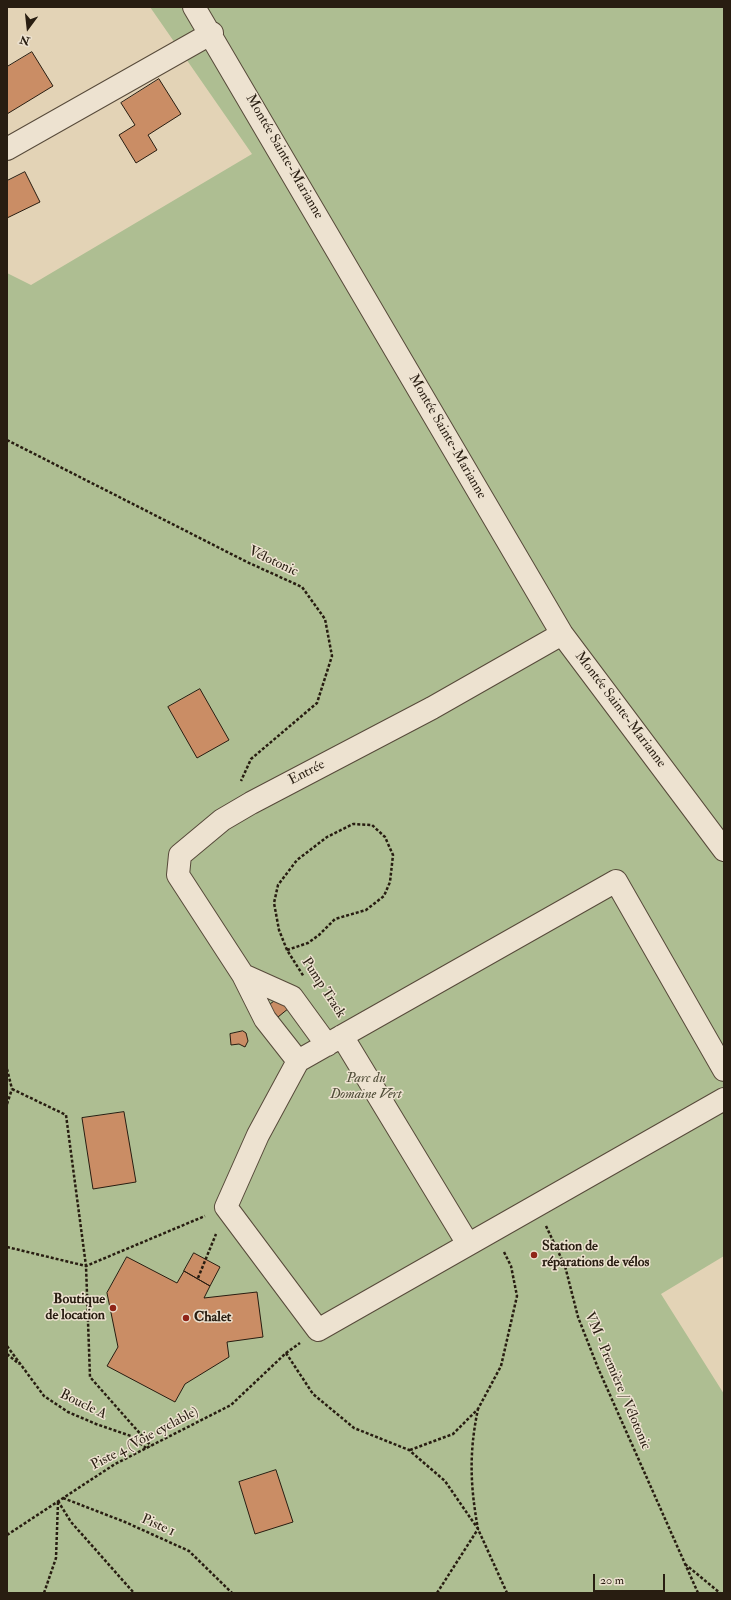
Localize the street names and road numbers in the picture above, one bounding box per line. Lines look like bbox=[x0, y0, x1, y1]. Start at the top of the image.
street label: Montée Sainte-Marianne bbox=[241, 92, 327, 222]
street label: Montée Sainte-Marianne bbox=[404, 372, 490, 502]
street label: Vélotonic bbox=[246, 543, 300, 581]
street label: Montée Sainte-Marianne bbox=[571, 649, 669, 771]
street label: Entrée bbox=[286, 757, 328, 789]
street label: Pump Track bbox=[297, 955, 349, 1021]
street label: VM - Première / Vélotonic bbox=[580, 1310, 654, 1452]
street label: Boucle A bbox=[57, 1386, 109, 1424]
street label: Piste 4 (Voie cyclable) bbox=[89, 1404, 201, 1474]
street label: Piste 1 bbox=[139, 1511, 177, 1541]

